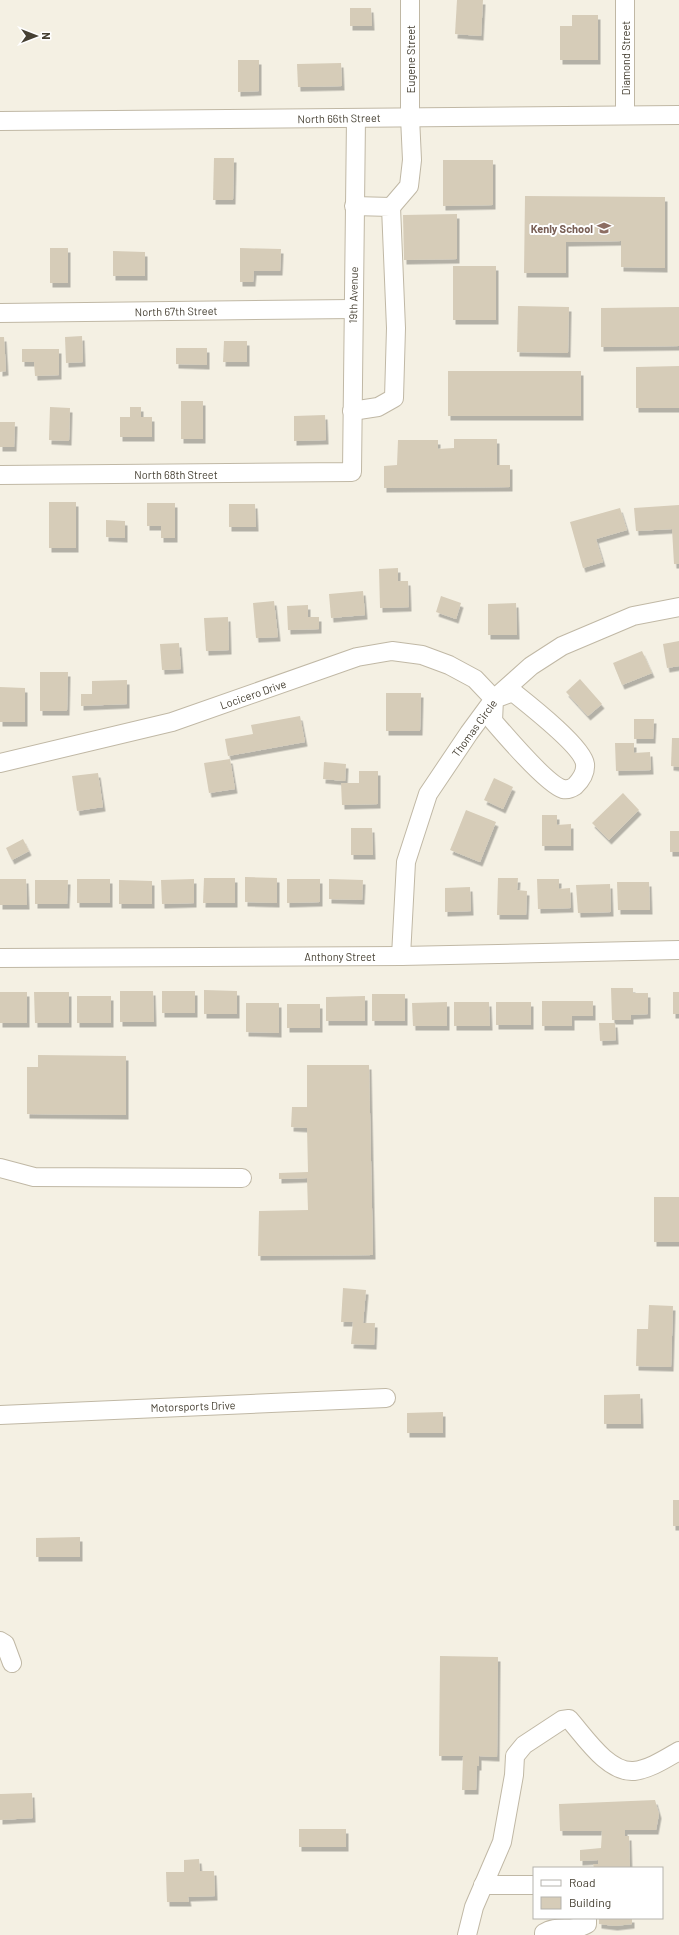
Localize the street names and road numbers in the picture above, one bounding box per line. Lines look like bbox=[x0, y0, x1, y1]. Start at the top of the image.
street label: Diamond Street bbox=[619, 21, 632, 95]
street label: Eugene Street bbox=[404, 25, 417, 93]
street label: North 66th Street bbox=[297, 111, 381, 125]
street label: 19th Avenue bbox=[346, 266, 360, 323]
street label: North 67th Street bbox=[135, 304, 217, 318]
street label: North 68th Street bbox=[134, 468, 218, 481]
street label: Locicero Drive bbox=[218, 677, 288, 711]
street label: Thomas Circle bbox=[449, 697, 499, 759]
street label: Anthony Street bbox=[304, 950, 376, 963]
street label: Motorsports Drive bbox=[150, 1398, 236, 1414]

